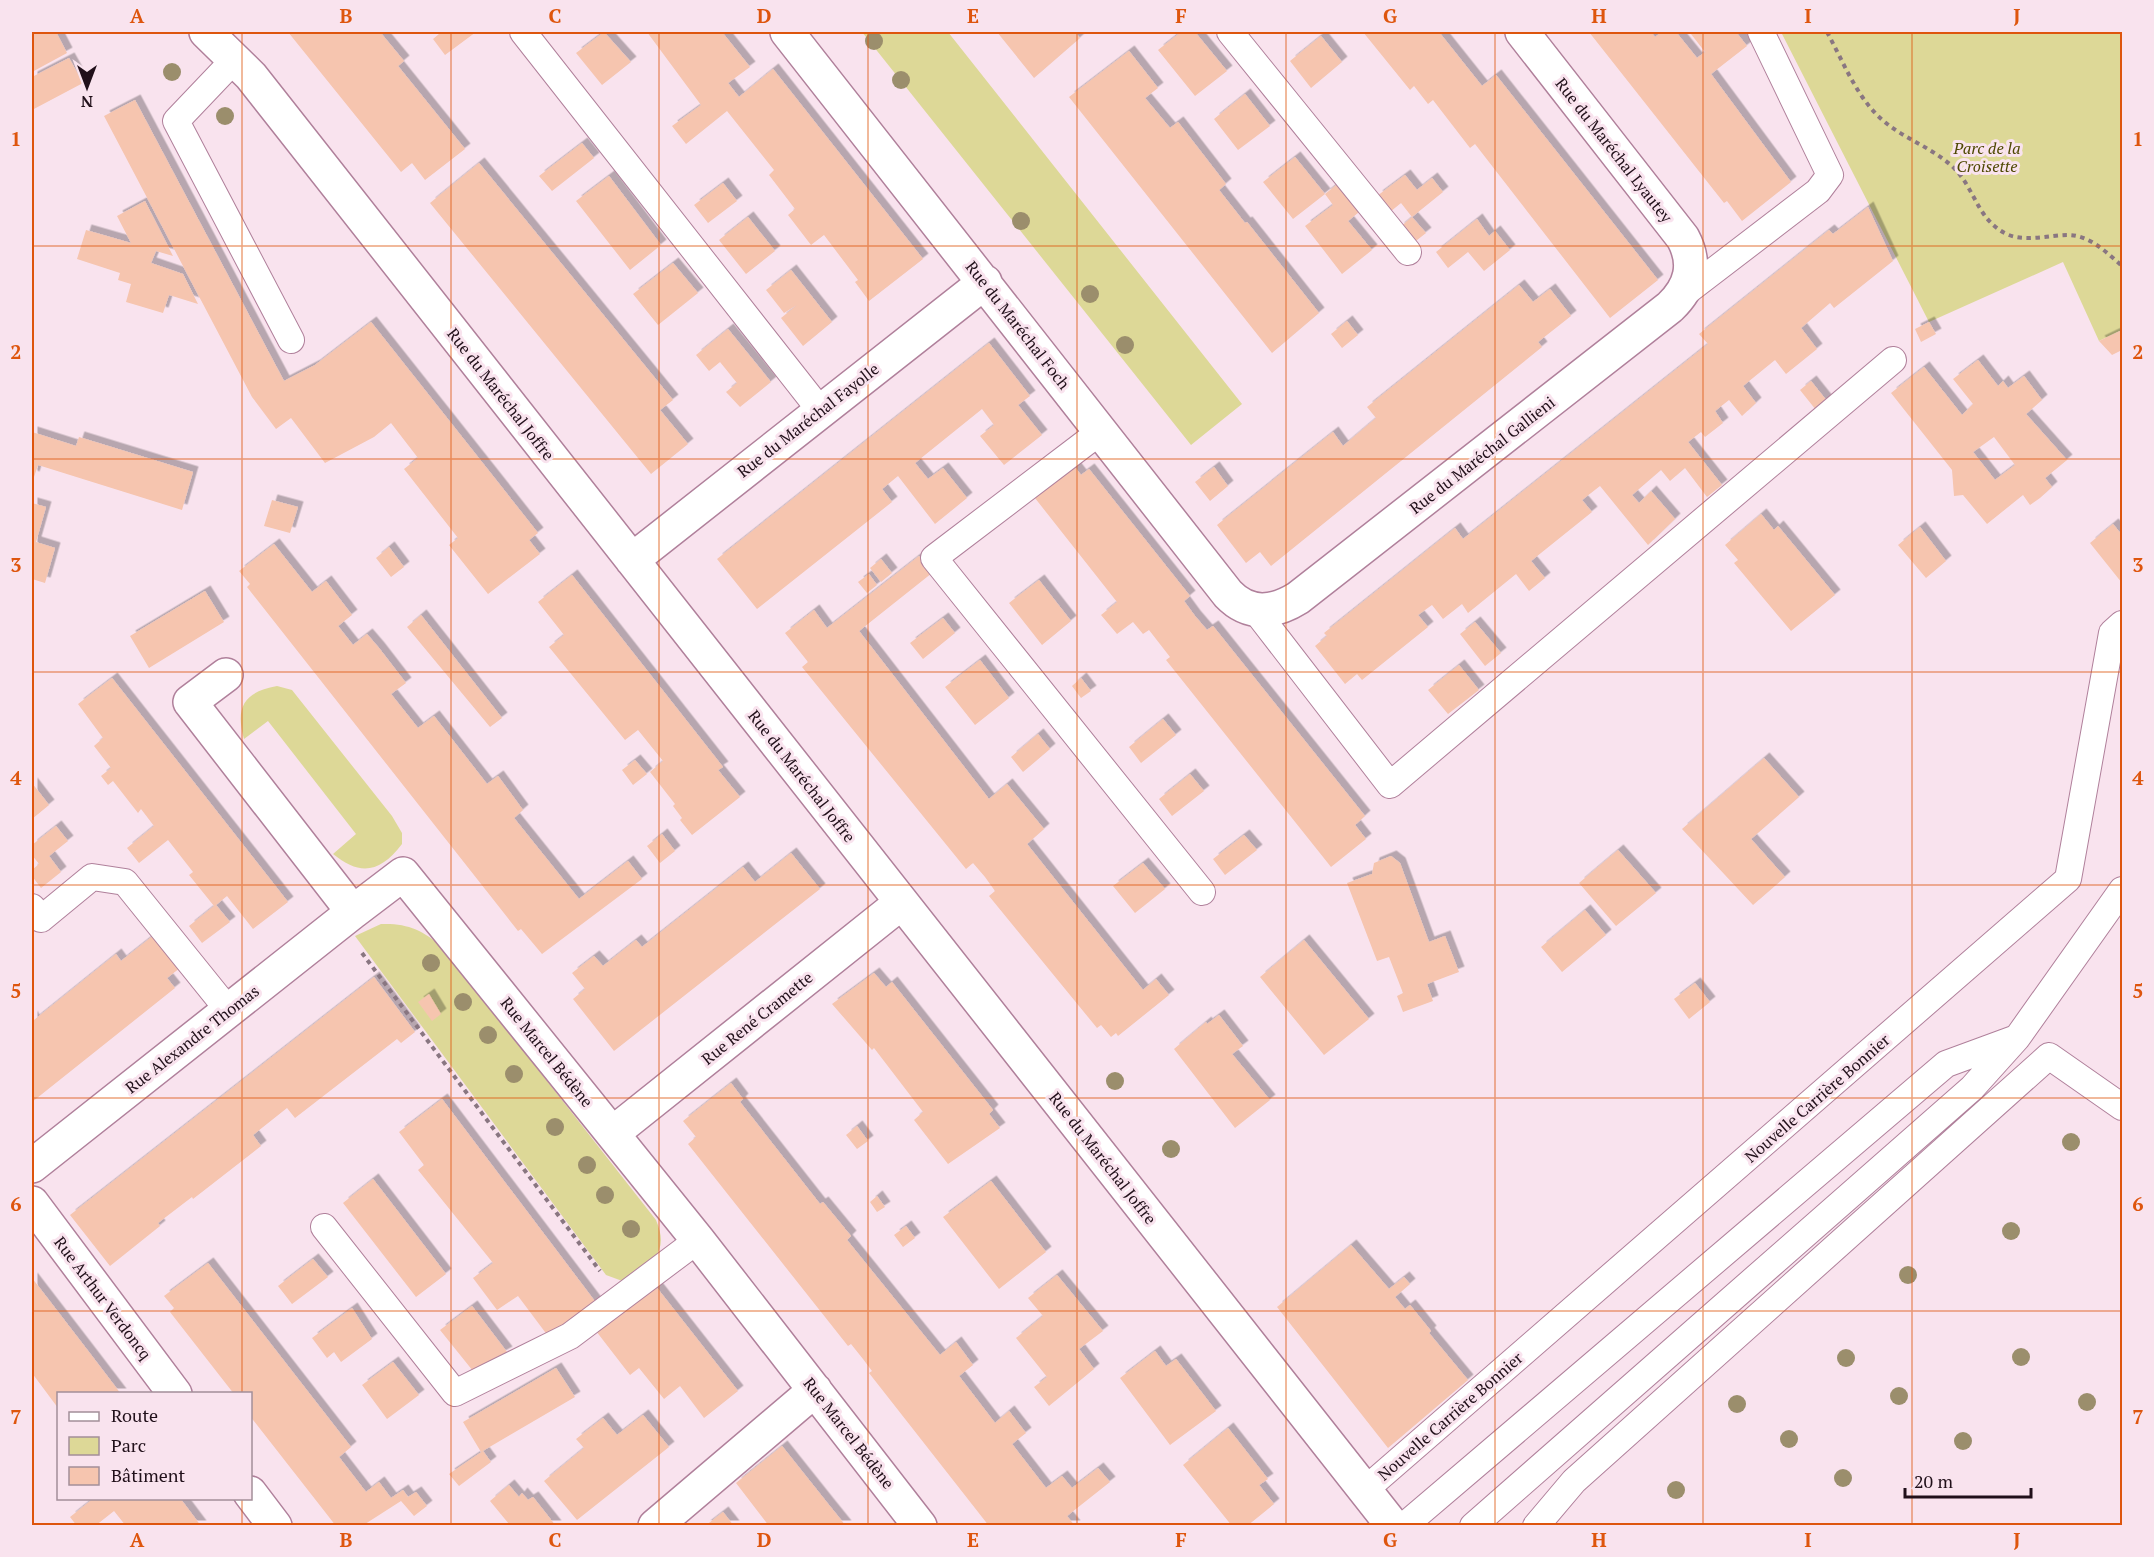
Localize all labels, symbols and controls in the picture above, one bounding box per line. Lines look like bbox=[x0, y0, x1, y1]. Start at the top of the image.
text: A bbox=[130, 2, 145, 29]
text: B bbox=[340, 2, 353, 29]
text: C bbox=[548, 2, 562, 29]
text: D bbox=[757, 2, 771, 29]
text: E bbox=[967, 2, 979, 29]
text: F bbox=[1175, 2, 1187, 29]
text: G bbox=[1383, 2, 1397, 29]
text: H bbox=[1591, 2, 1607, 29]
text: I bbox=[1804, 2, 1812, 29]
text: J bbox=[2013, 2, 2021, 29]
north arrow bbox=[57, 57, 117, 117]
street label: Rue du Maréchal Lyautey bbox=[1550, 73, 1678, 228]
text: N bbox=[81, 91, 93, 113]
text: 1 bbox=[10, 125, 22, 152]
text: 1 bbox=[2132, 125, 2144, 152]
park label: Parc de la Croisette bbox=[1952, 137, 2021, 177]
street label: Rue du Maréchal Foch bbox=[961, 256, 1076, 394]
street label: Rue du Maréchal Joffre bbox=[442, 323, 560, 465]
text: 2 bbox=[10, 338, 22, 365]
text: 2 bbox=[2132, 338, 2144, 365]
street label: Rue du Maréchal Fayolle bbox=[733, 358, 883, 482]
street label: Rue du Maréchal Gallieni bbox=[1405, 391, 1559, 519]
text: 3 bbox=[10, 551, 22, 578]
text: 3 bbox=[2132, 551, 2144, 578]
street label: Rue du Maréchal Joffre bbox=[743, 705, 861, 847]
text: 4 bbox=[10, 764, 22, 791]
text: 4 bbox=[2132, 764, 2144, 791]
street label: Rue René Cramette bbox=[697, 966, 817, 1070]
text: 5 bbox=[10, 977, 22, 1004]
text: 5 bbox=[2132, 977, 2144, 1004]
street label: Rue Alexandre Thomas bbox=[120, 980, 264, 1098]
street label: Rue Marcel Bédène bbox=[496, 992, 598, 1112]
street label: Nouvelle Carrière Bonnier bbox=[1740, 1028, 1895, 1167]
street label: Rue du Maréchal Joffre bbox=[1044, 1087, 1162, 1229]
text: 6 bbox=[10, 1190, 22, 1217]
text: 6 bbox=[2132, 1190, 2144, 1217]
street label: Rue Arthur Verdoncq bbox=[49, 1232, 157, 1364]
street label: Nouvelle Carrière Bonnier bbox=[1373, 1346, 1528, 1485]
street label: Rue Marcel Bédène bbox=[799, 1373, 899, 1493]
legend bbox=[57, 1392, 252, 1500]
text: 7 bbox=[10, 1403, 22, 1430]
text: Route bbox=[111, 1403, 158, 1427]
text: 7 bbox=[2132, 1403, 2144, 1430]
text: Parc bbox=[111, 1433, 146, 1457]
scale bar bbox=[1905, 1461, 2031, 1499]
text: Bâtiment bbox=[111, 1463, 186, 1487]
text: 20 m bbox=[1914, 1469, 1954, 1493]
text: A bbox=[130, 1526, 145, 1553]
text: B bbox=[340, 1526, 353, 1553]
text: C bbox=[548, 1526, 562, 1553]
text: D bbox=[757, 1526, 771, 1553]
text: E bbox=[967, 1526, 979, 1553]
text: F bbox=[1175, 1526, 1187, 1553]
text: G bbox=[1383, 1526, 1397, 1553]
text: H bbox=[1591, 1526, 1607, 1553]
text: I bbox=[1804, 1526, 1812, 1553]
text: J bbox=[2013, 1526, 2021, 1553]

